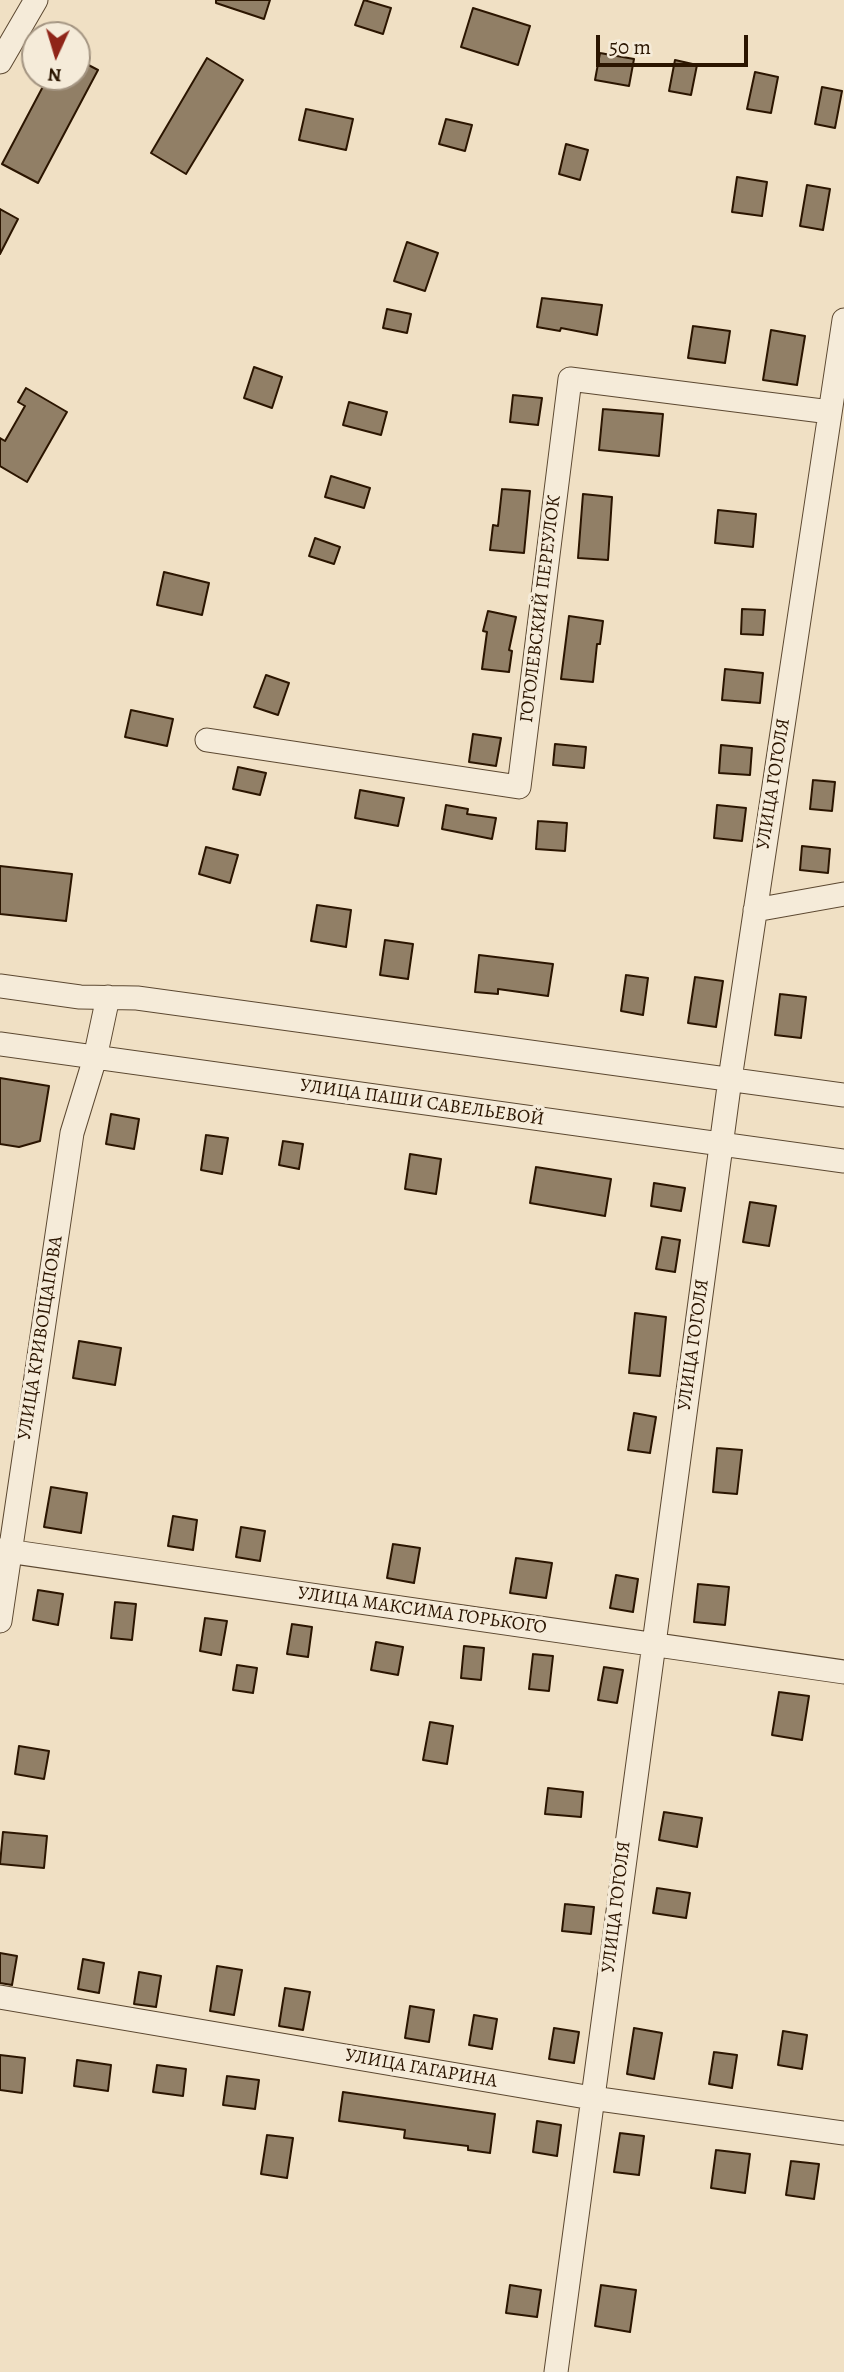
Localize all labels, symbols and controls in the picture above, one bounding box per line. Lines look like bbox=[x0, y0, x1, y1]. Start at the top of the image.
north arrow bbox=[21, 21, 91, 91]
scale bar bbox=[599, 21, 751, 65]
text: 50 m bbox=[609, 33, 651, 61]
text: N bbox=[47, 62, 62, 88]
street label: ГОГОЛЕВСКИЙ ПЕРЕУЛОК bbox=[516, 494, 566, 724]
street label: УЛИЦА ГОГОЛЯ bbox=[752, 717, 796, 851]
street label: УЛИЦА ПАШИ САВЕЛЬЕВОЙ bbox=[298, 1075, 546, 1131]
street label: УЛИЦА КРИВОЩАПОВА bbox=[14, 1234, 68, 1442]
street label: УЛИЦА ГОГОЛЯ bbox=[673, 1278, 715, 1412]
street label: УЛИЦА МАКСИМА ГОРЬКОГО bbox=[296, 1582, 548, 1640]
street label: УЛИЦА ГОГОЛЯ bbox=[598, 1840, 636, 1974]
street label: УЛИЦА ГАГАРИНА bbox=[343, 2044, 499, 2094]

